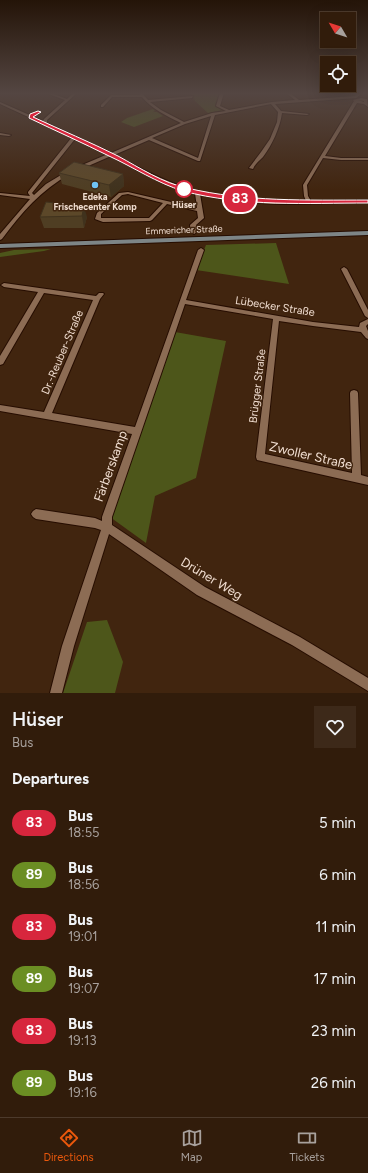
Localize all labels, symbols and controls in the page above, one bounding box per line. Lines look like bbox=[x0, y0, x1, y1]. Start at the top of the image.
north arrow bbox=[320, 12, 356, 48]
map controls bbox=[320, 12, 356, 92]
button: locate bbox=[320, 56, 356, 92]
marker: Edeka Frischecenter Komp bbox=[90, 180, 100, 190]
marker: Hüser bbox=[175, 180, 193, 198]
line badge: 83 bbox=[222, 186, 258, 212]
text: 83 bbox=[232, 190, 248, 207]
place label: Edeka Frischecenter Komp bbox=[53, 191, 137, 212]
place label: Hüser bbox=[172, 199, 197, 210]
street label: Emmericher Straße bbox=[145, 223, 223, 236]
street label: Lübecker Straße bbox=[234, 294, 316, 319]
street label: Dr.-Reuber-Straße bbox=[39, 308, 86, 396]
street label: Brügger Straße bbox=[247, 348, 268, 424]
street label: Färberskamp bbox=[91, 428, 130, 504]
street label: Zwoller Straße bbox=[268, 439, 354, 472]
street label: Drüner Weg bbox=[178, 554, 245, 603]
button: heart bbox=[314, 706, 356, 748]
text: Hüser bbox=[12, 708, 63, 731]
text: Bus bbox=[12, 735, 33, 750]
text: Departures bbox=[12, 770, 89, 788]
text: Bus bbox=[68, 807, 93, 825]
text: 83 bbox=[26, 814, 42, 831]
text: 5 min bbox=[319, 814, 356, 832]
text: 18:55 bbox=[68, 825, 100, 840]
text: Bus bbox=[68, 859, 93, 877]
text: 89 bbox=[26, 866, 42, 883]
text: 6 min bbox=[319, 866, 356, 884]
text: 18:56 bbox=[68, 877, 99, 892]
text: Bus bbox=[68, 911, 93, 929]
text: 83 bbox=[26, 918, 42, 935]
text: 11 min bbox=[315, 918, 356, 936]
text: 19:01 bbox=[68, 929, 98, 944]
text: Bus bbox=[68, 963, 93, 981]
text: 89 bbox=[26, 970, 42, 987]
text: 17 min bbox=[313, 970, 356, 988]
text: 19:07 bbox=[68, 981, 99, 996]
text: Bus bbox=[68, 1015, 93, 1033]
text: 83 bbox=[26, 1022, 42, 1039]
text: 23 min bbox=[311, 1022, 356, 1040]
text: 19:13 bbox=[68, 1033, 96, 1048]
text: Bus bbox=[68, 1067, 93, 1085]
text: 89 bbox=[26, 1074, 42, 1091]
text: 26 min bbox=[311, 1074, 356, 1092]
text: 19:16 bbox=[68, 1085, 97, 1100]
tab: Directions bbox=[43, 1127, 94, 1164]
tab: Map bbox=[181, 1127, 203, 1164]
tab: Tickets bbox=[289, 1127, 325, 1164]

